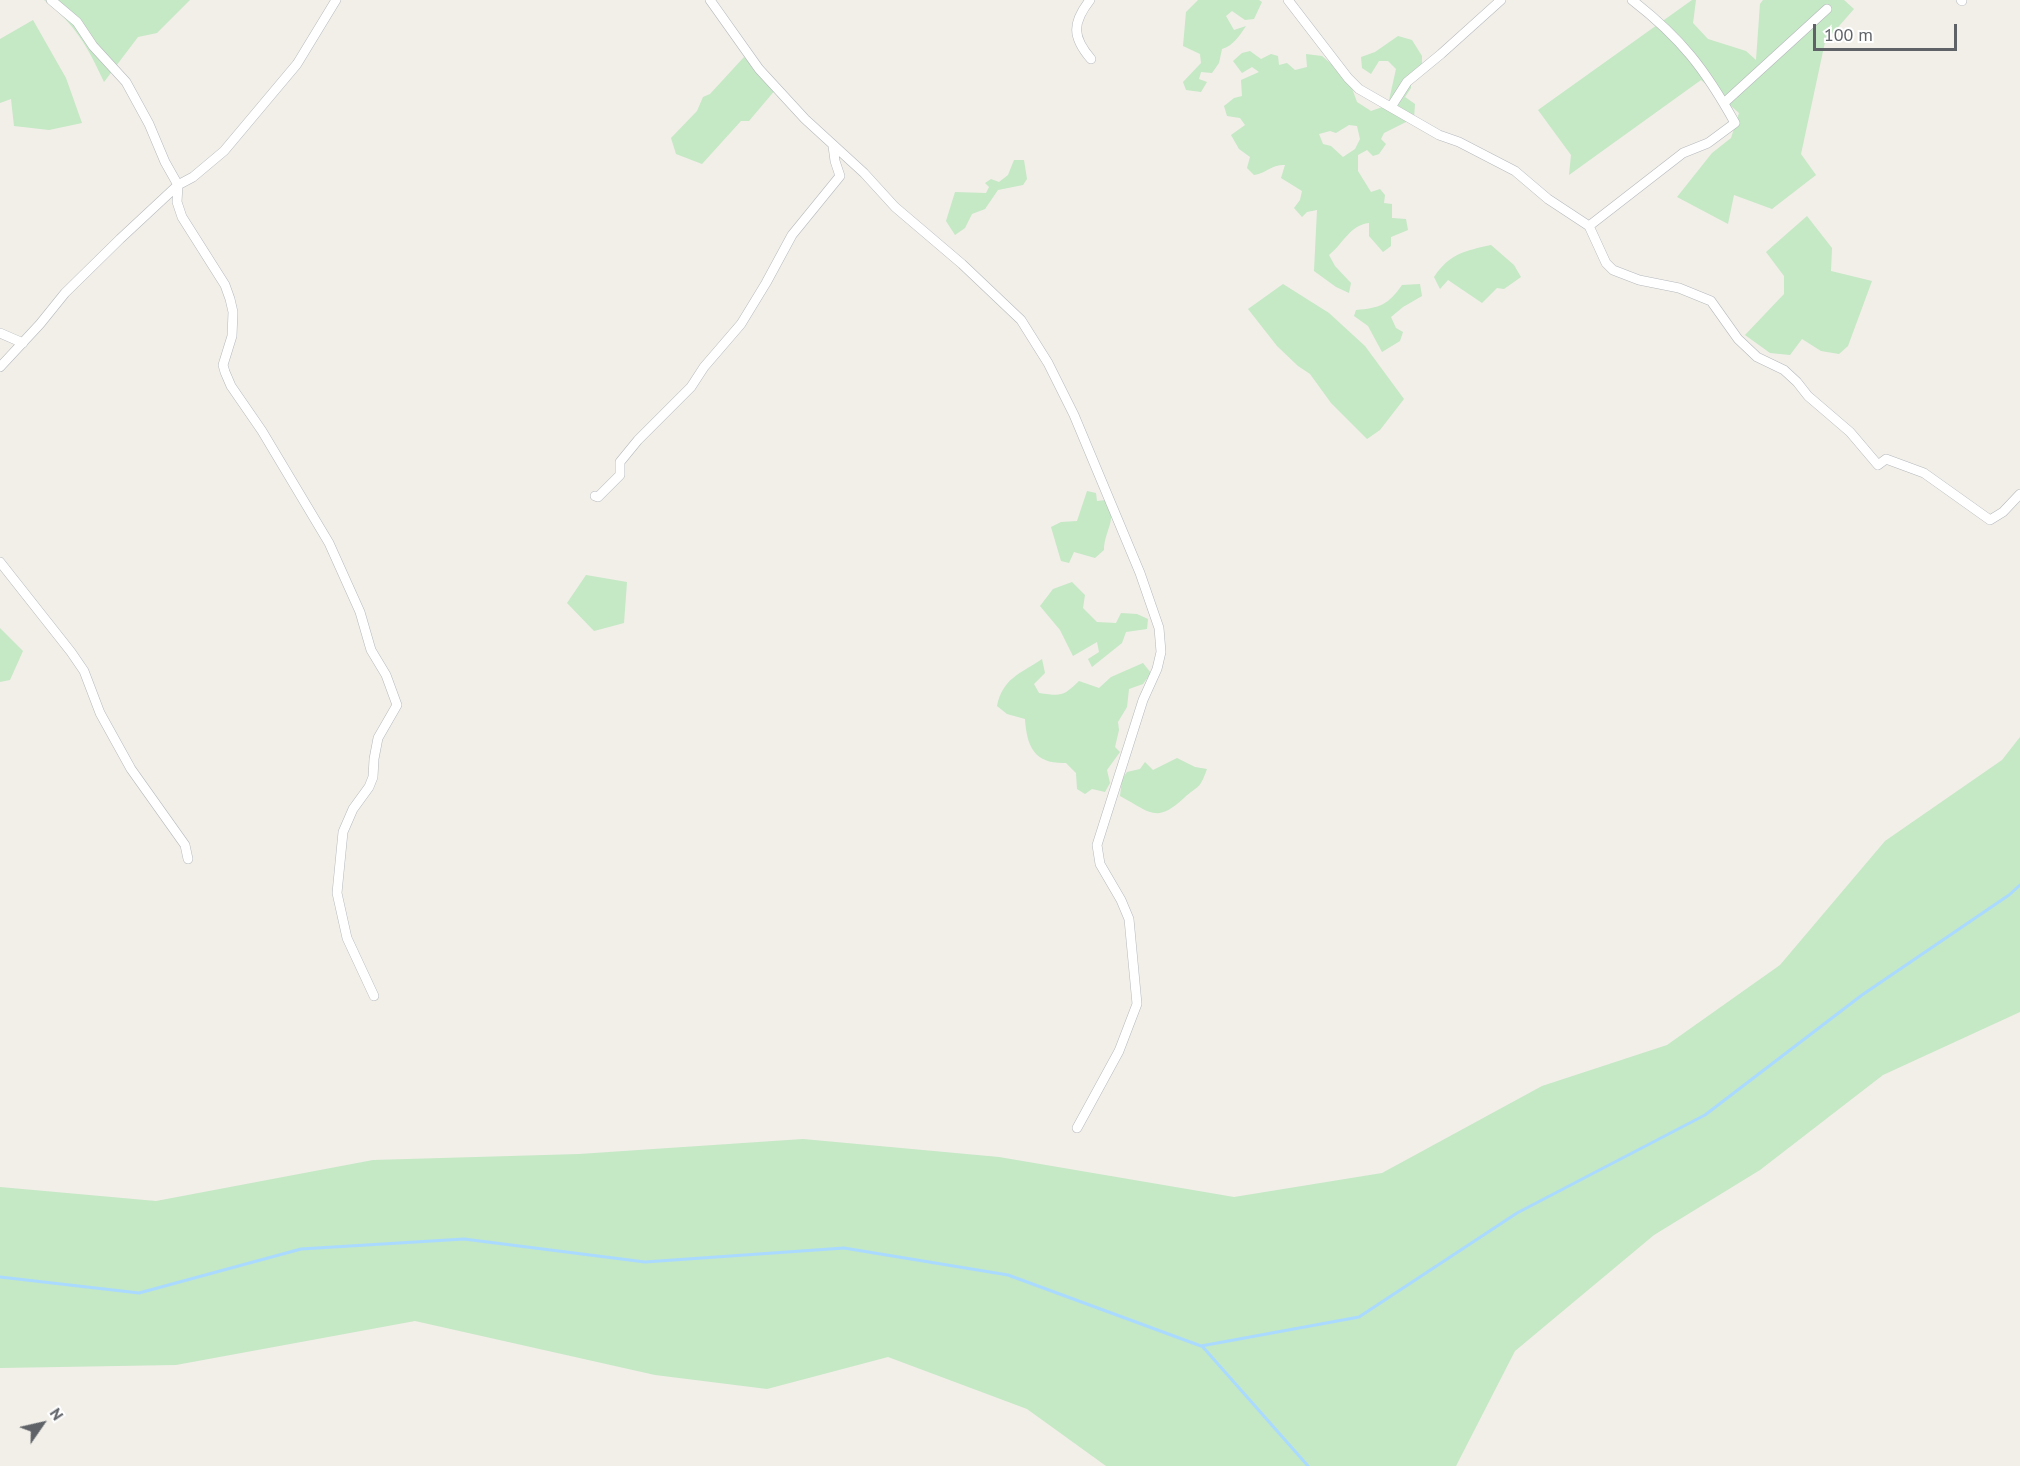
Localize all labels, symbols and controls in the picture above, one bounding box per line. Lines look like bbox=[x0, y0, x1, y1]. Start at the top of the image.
scale bar bbox=[1816, 12, 1960, 50]
text: 100 m bbox=[1824, 23, 1873, 46]
north arrow bbox=[12, 1394, 72, 1454]
text: N bbox=[46, 1404, 68, 1424]

